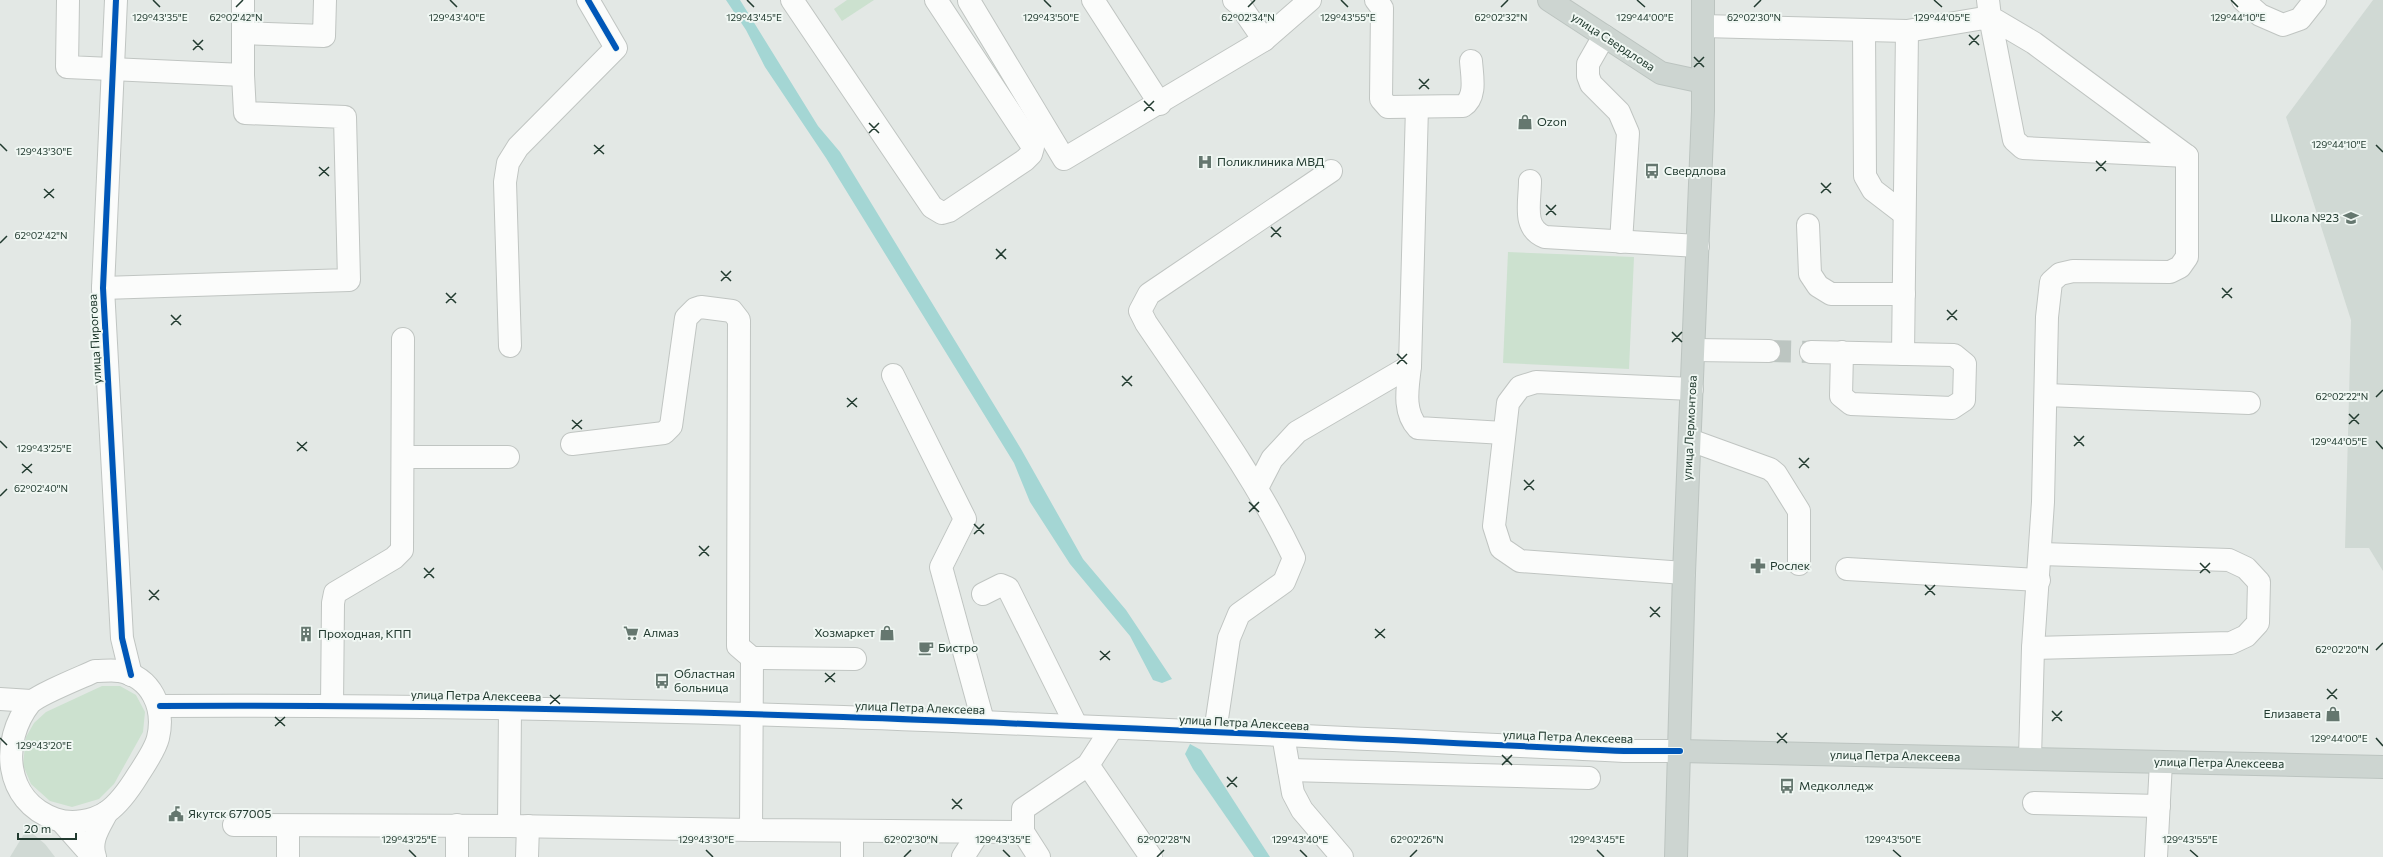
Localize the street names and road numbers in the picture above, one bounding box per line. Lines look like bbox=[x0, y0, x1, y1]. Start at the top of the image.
street label: улица Свердлова bbox=[1569, 9, 1658, 73]
street label: улица Пирогова bbox=[85, 294, 103, 384]
street label: улица Лермонтова bbox=[1679, 375, 1699, 481]
street label: улица Петра Алексеева bbox=[411, 687, 541, 703]
street label: улица Петра Алексеева bbox=[855, 698, 985, 716]
street label: улица Петра Алексеева bbox=[1179, 712, 1310, 732]
street label: улица Петра Алексеева bbox=[1503, 727, 1633, 745]
street label: улица Петра Алексеева bbox=[1830, 747, 1960, 763]
street label: улица Петра Алексеева bbox=[2154, 754, 2284, 770]

